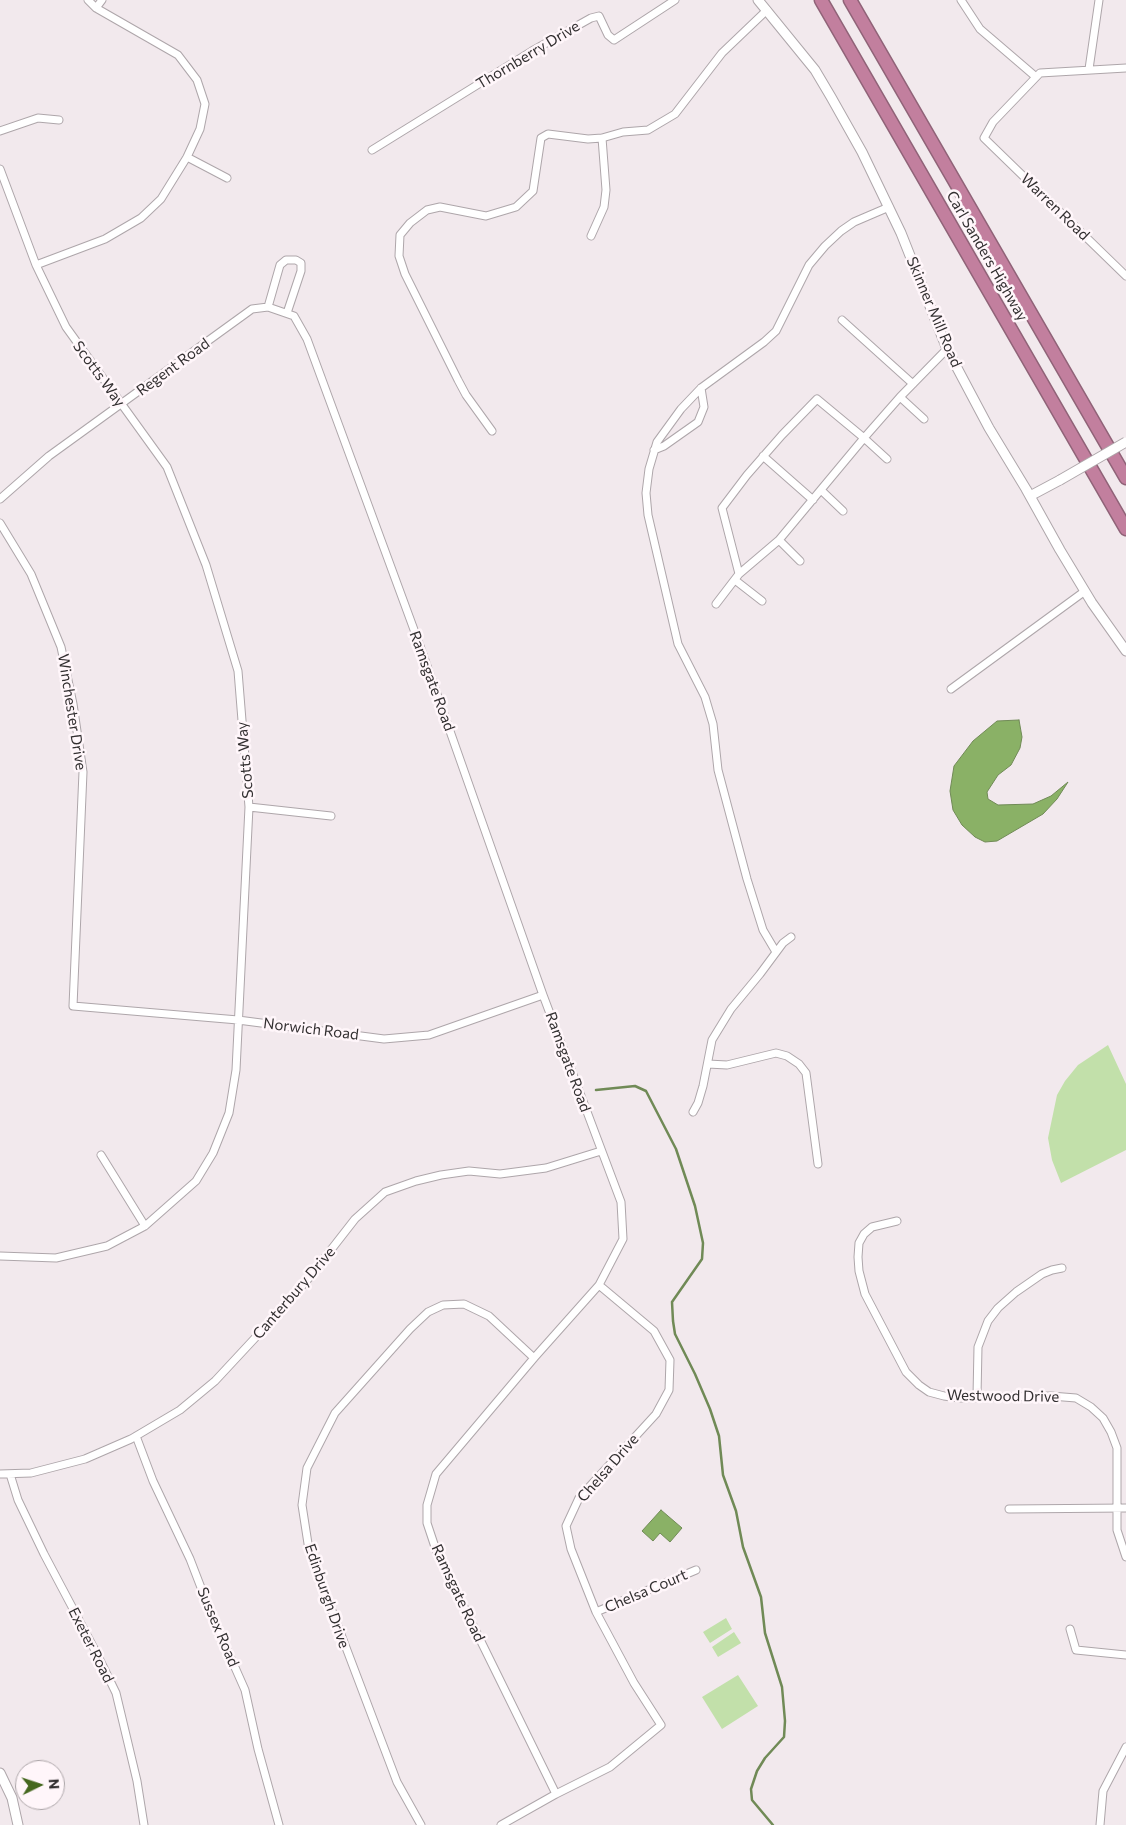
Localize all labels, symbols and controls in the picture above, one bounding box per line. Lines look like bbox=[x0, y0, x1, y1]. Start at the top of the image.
street label: Thornberry Drive bbox=[473, 17, 583, 93]
street label: Warren Road bbox=[1017, 170, 1093, 244]
street label: Carl Sanders Highway bbox=[942, 188, 1032, 324]
street label: Skinner Mill Road bbox=[903, 254, 965, 370]
street label: Regent Road bbox=[133, 334, 213, 400]
street label: Scotts Way bbox=[69, 338, 129, 410]
street label: Ramsgate Road bbox=[406, 628, 458, 734]
street label: Winchester Drive bbox=[54, 653, 90, 771]
street label: Scotts Way bbox=[233, 721, 257, 799]
street label: Ramsgate Road bbox=[542, 1009, 594, 1115]
street label: Norwich Road bbox=[262, 1014, 360, 1044]
street label: Canterbury Drive bbox=[249, 1243, 339, 1343]
street label: Westwood Drive bbox=[947, 1386, 1059, 1406]
street label: Chelsa Drive bbox=[574, 1430, 642, 1506]
street label: Edinburgh Drive bbox=[301, 1541, 353, 1651]
street label: Ramsgate Road bbox=[428, 1541, 488, 1645]
street label: Chelsa Court bbox=[602, 1566, 690, 1616]
street label: Sussex Road bbox=[193, 1585, 243, 1669]
street label: Exeter Road bbox=[64, 1604, 118, 1686]
north arrow bbox=[15, 1760, 65, 1810]
text: N bbox=[46, 1778, 63, 1790]

